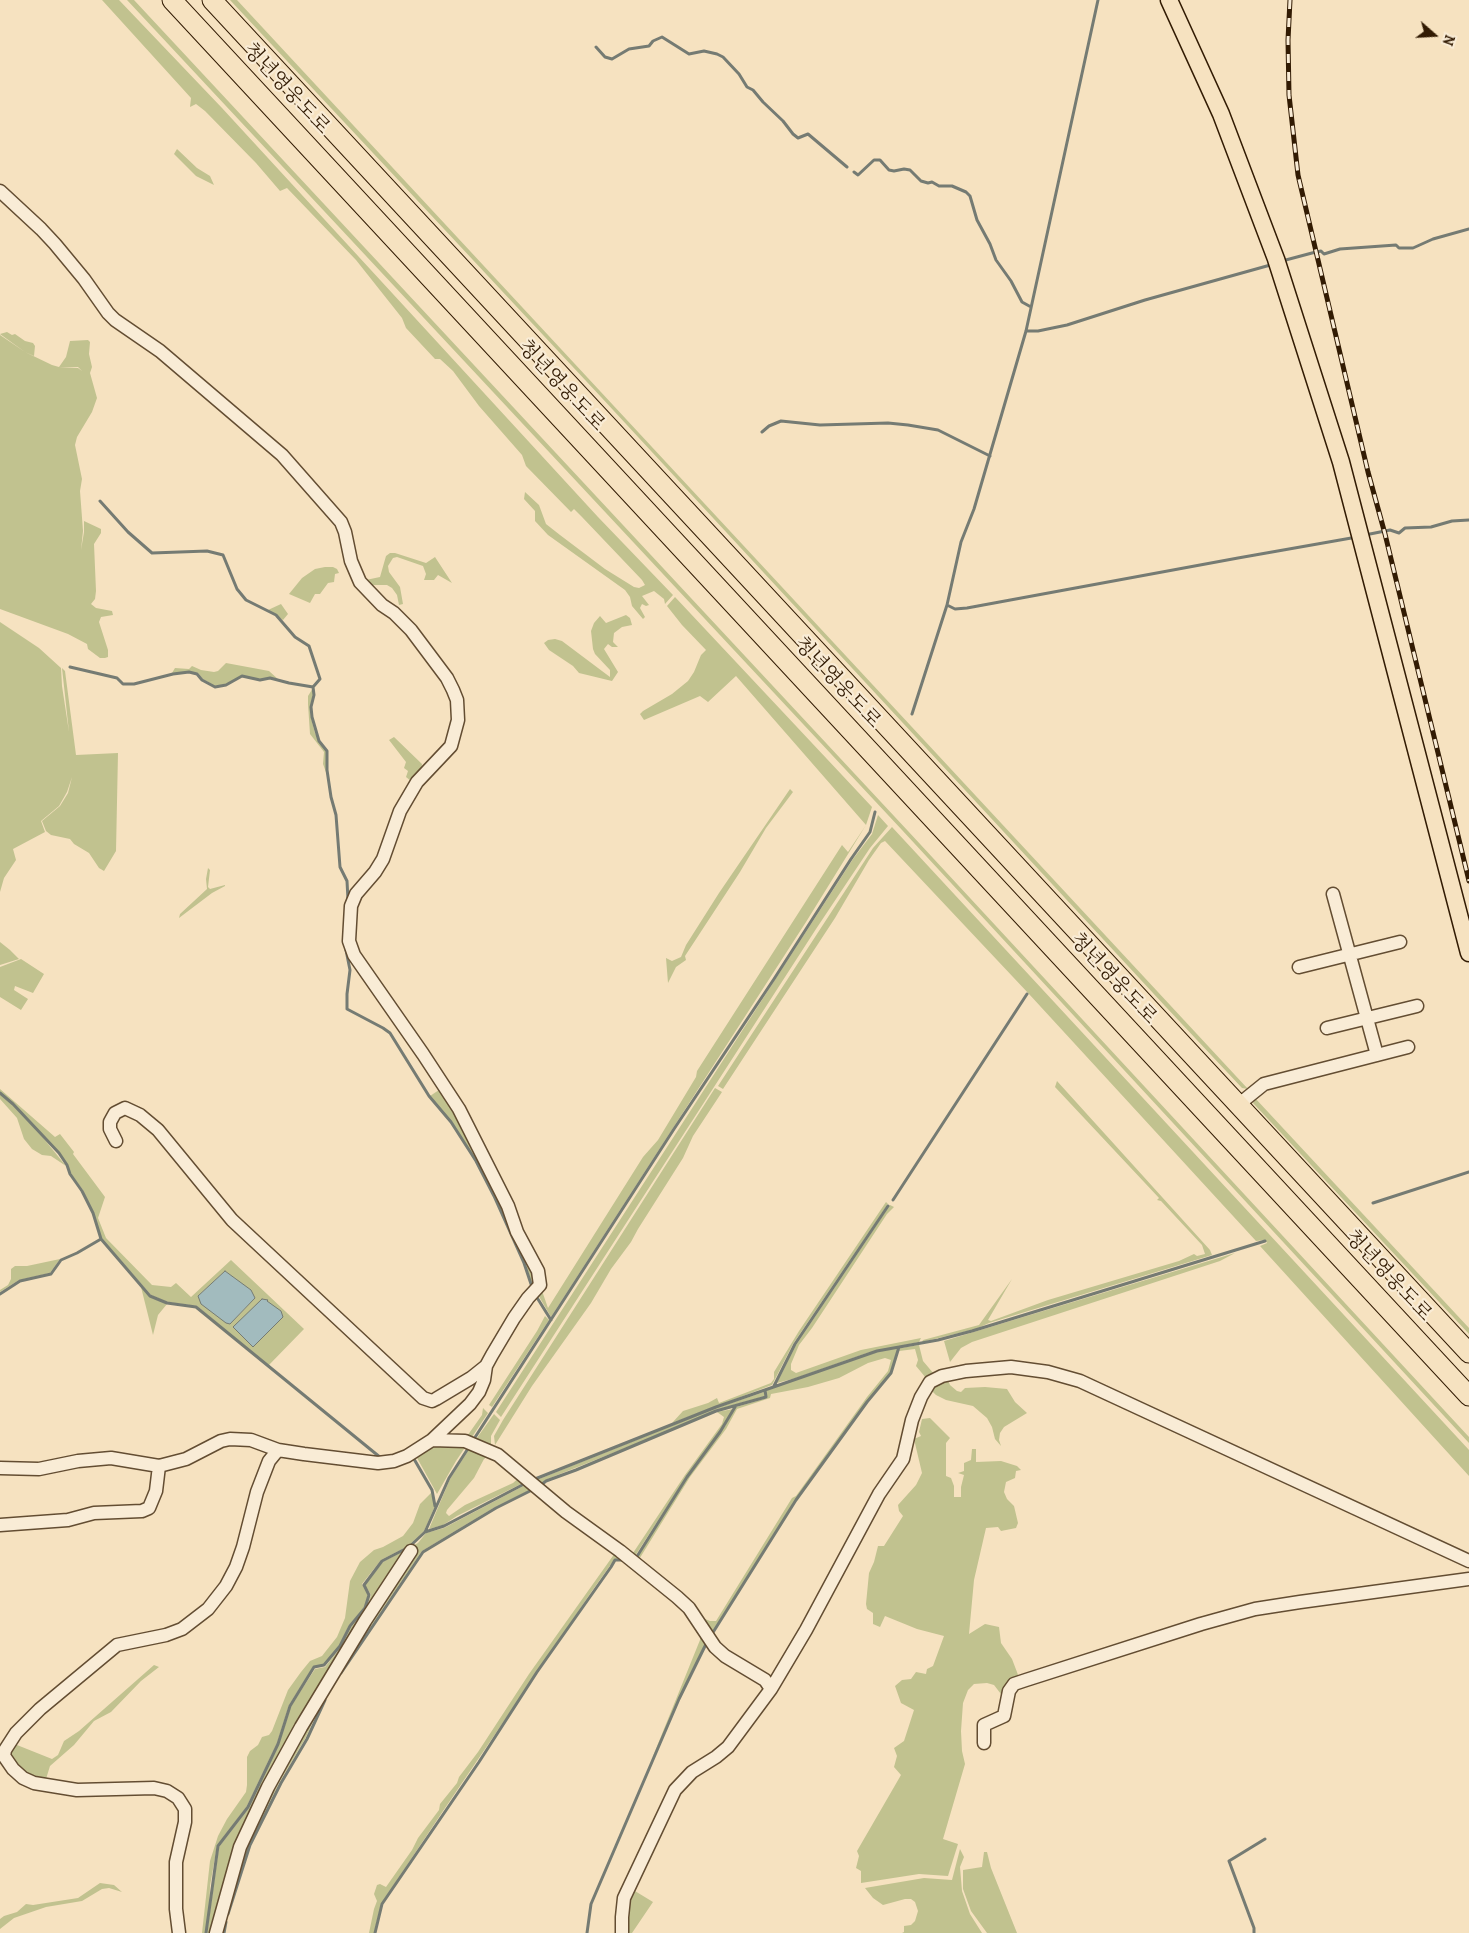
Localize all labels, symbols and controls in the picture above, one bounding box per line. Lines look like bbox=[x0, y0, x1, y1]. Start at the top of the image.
north arrow bbox=[1409, 10, 1459, 60]
text: N bbox=[1438, 32, 1459, 48]
street label: 청년영웅도로 bbox=[238, 38, 334, 140]
street label: 청년영웅도로 bbox=[513, 335, 609, 437]
street label: 청년영웅도로 bbox=[789, 632, 885, 734]
street label: 청년영웅도로 bbox=[1065, 928, 1161, 1030]
street label: 청년영웅도로 bbox=[1340, 1225, 1436, 1327]

